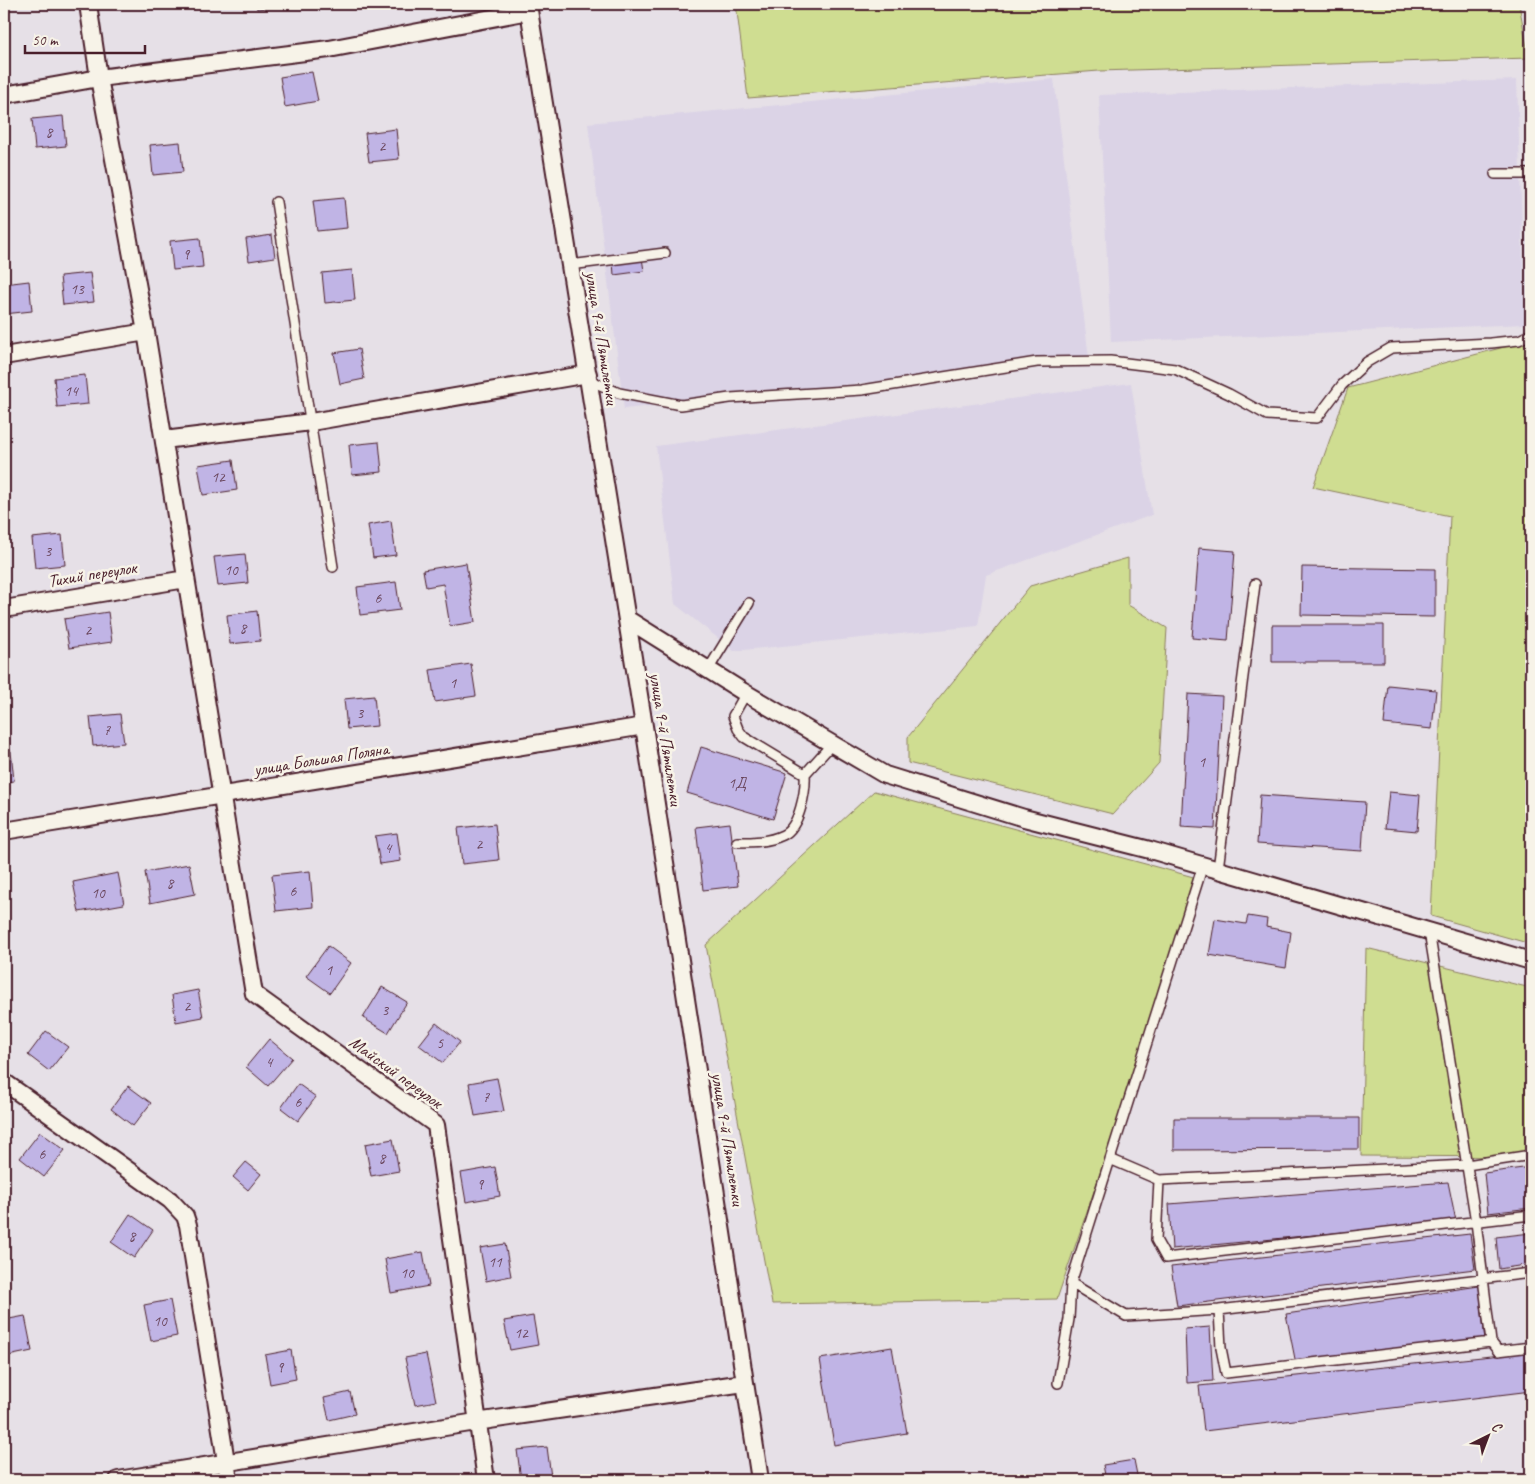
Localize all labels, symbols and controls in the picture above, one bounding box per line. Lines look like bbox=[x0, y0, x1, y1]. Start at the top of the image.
scale bar bbox=[25, 22, 145, 54]
text: 50 m bbox=[32, 31, 59, 50]
house number: 8 bbox=[46, 123, 54, 142]
house number: 2 bbox=[379, 137, 387, 156]
house number: 9 bbox=[183, 245, 191, 264]
street label: улица 9-й Пятилетки bbox=[580, 269, 624, 407]
house number: 13 bbox=[70, 280, 85, 299]
house number: 14 bbox=[64, 382, 79, 401]
house number: 12 bbox=[211, 468, 226, 487]
house number: 3 bbox=[45, 542, 53, 561]
street label: Тихий переулок bbox=[46, 556, 140, 592]
house number: 10 bbox=[224, 561, 239, 580]
house number: 6 bbox=[375, 589, 383, 608]
house number: 8 bbox=[240, 619, 248, 638]
house number: 2 bbox=[85, 621, 93, 640]
street label: улица 9-й Пятилетки bbox=[644, 670, 688, 808]
house number: 1 bbox=[450, 674, 458, 693]
house number: 3 bbox=[357, 704, 365, 723]
house number: 7 bbox=[104, 721, 112, 740]
street label: улица Большая Поляна bbox=[251, 737, 392, 781]
house number: 1 bbox=[1199, 753, 1207, 772]
house number: 1Д bbox=[728, 774, 747, 793]
house number: 2 bbox=[476, 835, 484, 854]
house number: 4 bbox=[385, 839, 393, 858]
house number: 8 bbox=[167, 874, 175, 893]
house number: 6 bbox=[290, 882, 298, 901]
house number: 10 bbox=[91, 884, 106, 903]
house number: 1 bbox=[326, 961, 334, 980]
house number: 2 bbox=[184, 997, 192, 1016]
house number: 3 bbox=[382, 1001, 390, 1020]
street label: Майский переулок bbox=[345, 1031, 449, 1115]
house number: 5 bbox=[437, 1034, 445, 1053]
house number: 4 bbox=[266, 1053, 274, 1072]
street label: улица 9-й Пятилетки bbox=[706, 1070, 750, 1208]
house number: 7 bbox=[483, 1088, 491, 1107]
house number: 6 bbox=[295, 1093, 303, 1112]
house number: 6 bbox=[39, 1145, 47, 1164]
house number: 8 bbox=[379, 1149, 387, 1168]
house number: 9 bbox=[477, 1175, 485, 1194]
house number: 8 bbox=[129, 1227, 137, 1246]
house number: 11 bbox=[488, 1253, 503, 1272]
house number: 10 bbox=[400, 1264, 415, 1283]
house number: 10 bbox=[153, 1312, 168, 1331]
house number: 12 bbox=[514, 1324, 529, 1343]
house number: 9 bbox=[277, 1358, 285, 1377]
north arrow bbox=[1462, 1412, 1512, 1462]
text: С bbox=[1488, 1418, 1506, 1437]

